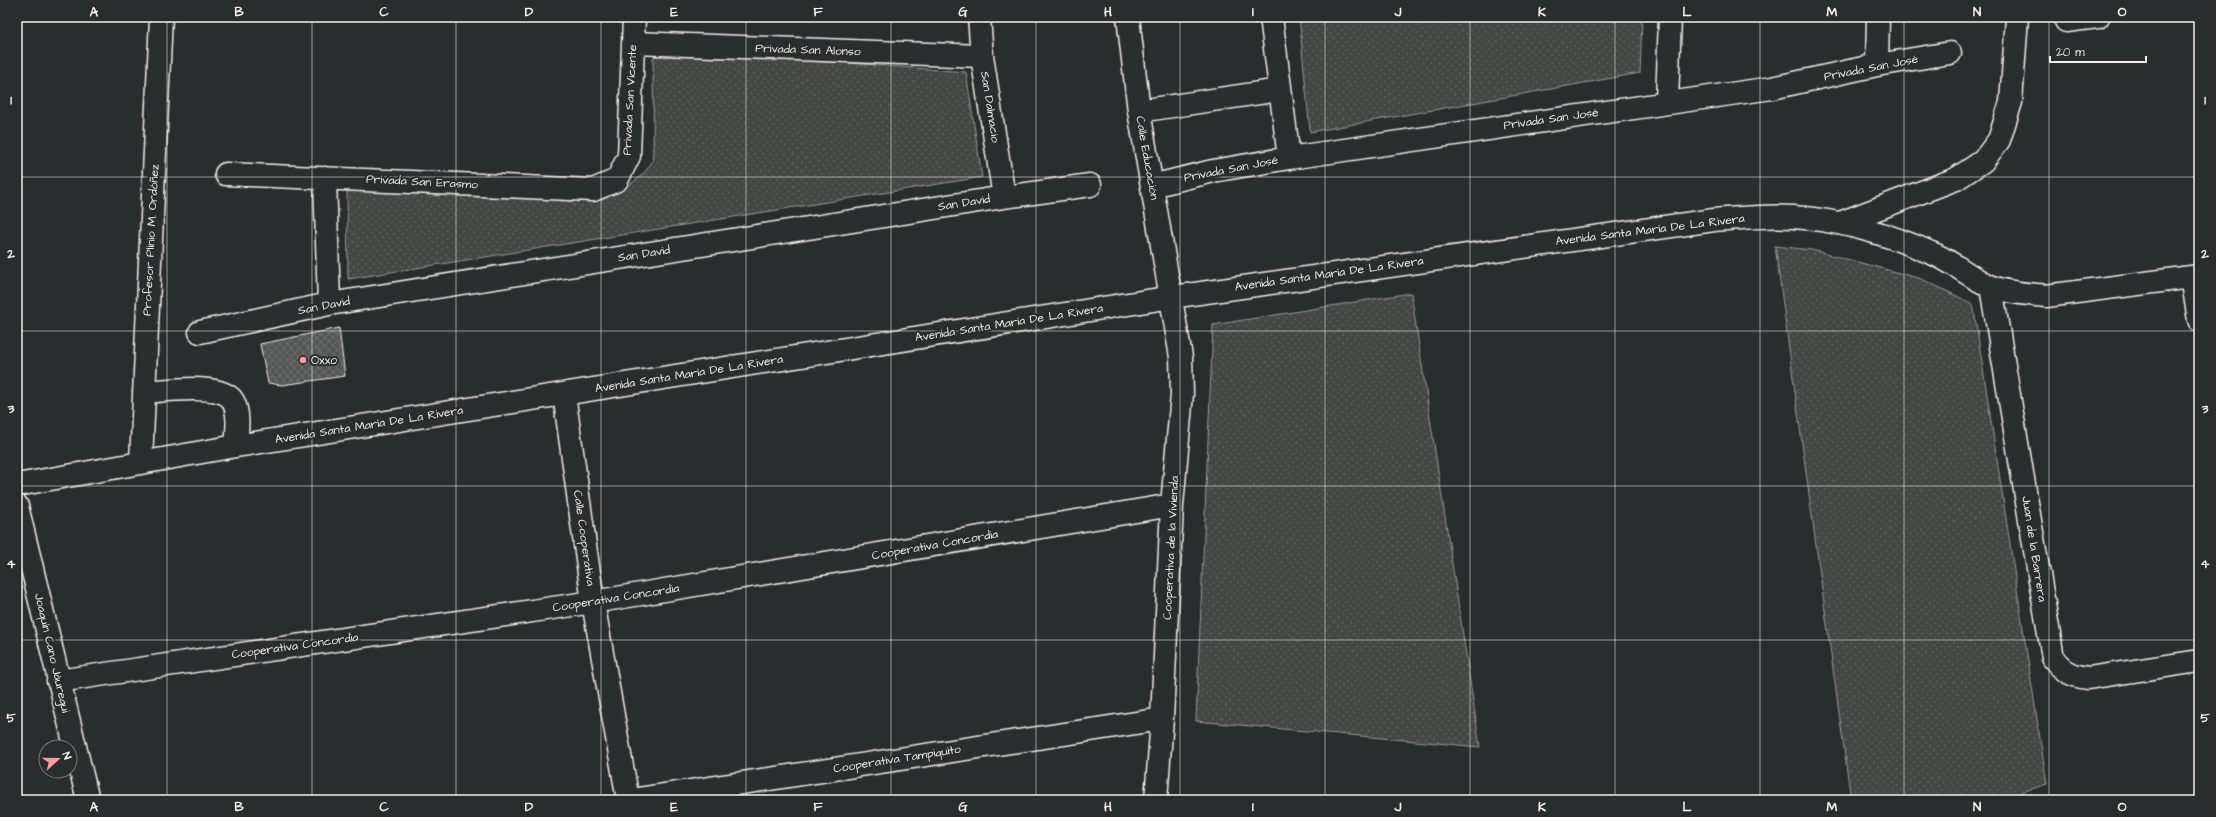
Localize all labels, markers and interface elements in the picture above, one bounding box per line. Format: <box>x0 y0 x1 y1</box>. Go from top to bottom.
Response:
text: A <box>90 3 99 21</box>
text: B <box>234 3 244 21</box>
text: C <box>379 3 389 21</box>
text: D <box>525 3 534 21</box>
text: E <box>670 3 678 21</box>
text: F <box>813 3 823 21</box>
text: G <box>958 3 968 21</box>
text: H <box>1104 3 1112 21</box>
text: I <box>1252 3 1254 21</box>
text: J <box>1394 3 1402 21</box>
text: K <box>1538 3 1546 21</box>
text: L <box>1682 3 1692 21</box>
text: M <box>1827 3 1838 21</box>
text: N <box>1973 3 1981 21</box>
text: O <box>2118 3 2127 21</box>
scale bar <box>2050 38 2146 64</box>
street label: Privada San Alonso <box>755 40 861 60</box>
street label: Privada San Vicente <box>619 44 641 156</box>
text: 20 m <box>2056 44 2085 61</box>
street label: Privada San José <box>1822 50 1920 85</box>
street label: San Dalmacio <box>976 70 1004 144</box>
text: 1 <box>10 91 12 109</box>
text: 1 <box>2204 91 2206 109</box>
street label: Privada San José <box>1502 104 1600 134</box>
street label: Calle Educación <box>1131 115 1163 201</box>
street label: Privada San José <box>1182 151 1280 186</box>
street label: Profesor Plinio M. Ordóñez <box>139 164 163 316</box>
street label: Privada San Erasmo <box>366 171 479 193</box>
street label: San David <box>937 190 991 216</box>
street label: Avenida Santa María De La Rivera <box>1554 210 1746 250</box>
street label: San David <box>617 241 671 267</box>
text: 2 <box>6 245 15 263</box>
text: 2 <box>2200 245 2209 263</box>
street label: Avenida Santa María De La Rivera <box>1234 252 1424 296</box>
street label: San David <box>297 293 351 319</box>
street label: Avenida Santa María De La Rivera <box>914 300 1104 346</box>
street label: Avenida Santa María De La Rivera <box>594 351 784 397</box>
place label: Oxxo <box>311 352 337 369</box>
marker: Oxxo <box>298 355 308 365</box>
text: 3 <box>7 400 15 418</box>
text: 3 <box>2201 400 2209 418</box>
street label: Avenida Santa María De La Rivera <box>274 402 464 448</box>
street label: Cooperativa de la Vivienda <box>1159 476 1183 620</box>
street label: Calle Cooperativa <box>569 489 599 587</box>
street label: Juan de la Barrera <box>2017 495 2051 603</box>
street label: Cooperativa Concordia <box>871 526 999 564</box>
text: 4 <box>7 555 16 573</box>
text: 4 <box>2201 555 2210 573</box>
street label: Cooperativa Concordia <box>551 580 681 616</box>
street label: Joaquín Cano Jáuregui <box>29 592 74 715</box>
street label: Cooperativa Concordia <box>230 629 360 663</box>
text: 5 <box>6 709 16 727</box>
text: 5 <box>2200 709 2210 727</box>
north arrow <box>38 739 78 779</box>
street label: Cooperativa Tampiquito <box>832 740 962 777</box>
text: N <box>59 750 75 762</box>
text: A <box>90 798 99 816</box>
text: B <box>234 798 244 816</box>
text: C <box>379 798 389 816</box>
text: D <box>525 798 534 816</box>
text: E <box>670 798 678 816</box>
text: F <box>813 798 823 816</box>
text: G <box>958 798 968 816</box>
text: H <box>1104 798 1112 816</box>
text: I <box>1252 798 1254 816</box>
text: J <box>1394 798 1402 816</box>
text: K <box>1538 798 1546 816</box>
text: L <box>1682 798 1692 816</box>
text: M <box>1827 798 1838 816</box>
text: N <box>1973 798 1981 816</box>
text: O <box>2118 798 2127 816</box>

